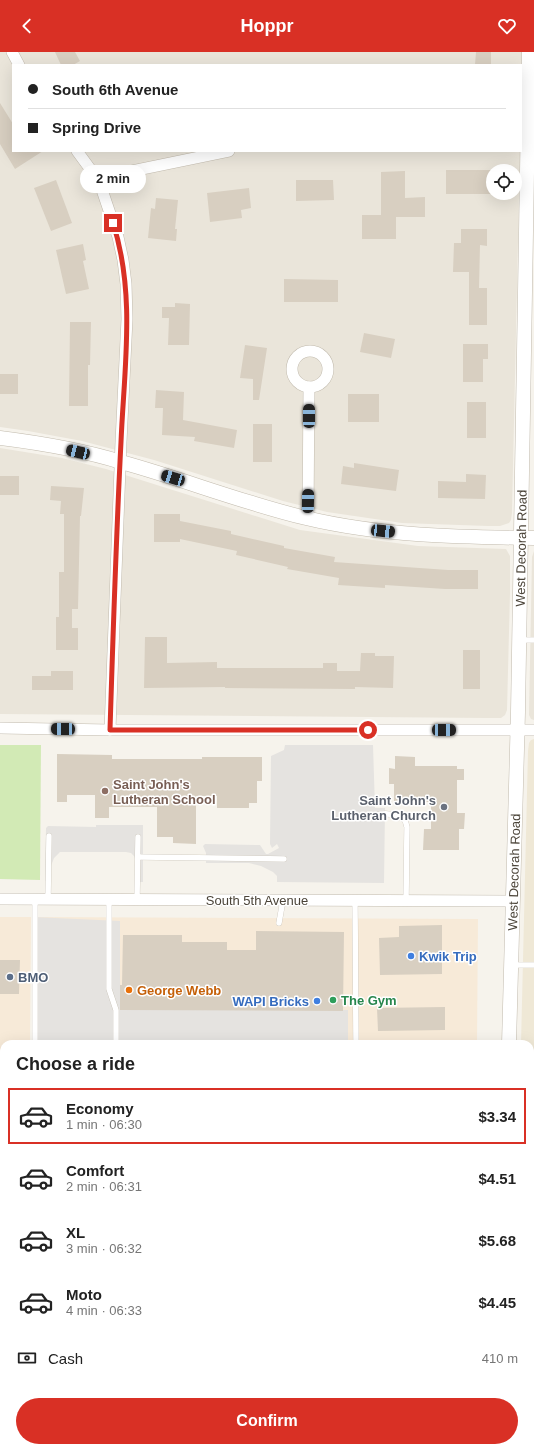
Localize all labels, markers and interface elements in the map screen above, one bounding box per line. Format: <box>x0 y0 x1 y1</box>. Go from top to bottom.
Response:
icon: back <box>16 15 38 37</box>
icon: heart <box>496 15 518 37</box>
text: Hoppr <box>241 16 294 36</box>
text: South 6th Avenue <box>52 81 178 98</box>
text: Spring Drive <box>52 119 141 136</box>
map controls <box>486 164 522 200</box>
button: locate <box>486 164 522 200</box>
callout: 2 min <box>80 165 146 193</box>
text: 2 min <box>96 171 130 186</box>
route end <box>104 214 122 232</box>
car <box>303 404 315 428</box>
car <box>65 443 91 461</box>
car <box>160 469 186 487</box>
car <box>302 489 314 513</box>
street label: West Decorah Road <box>512 490 529 607</box>
car <box>370 524 396 538</box>
route start <box>359 721 377 739</box>
car <box>51 723 75 735</box>
car <box>432 724 456 736</box>
place label: Saint John's Lutheran School <box>113 777 216 807</box>
marker: Saint John's Lutheran School <box>100 786 110 796</box>
place label: Saint John's Lutheran Church <box>331 793 436 823</box>
marker: Saint John's Lutheran Church <box>439 802 449 812</box>
street label: West Decorah Road <box>505 813 523 931</box>
street label: South 5th Avenue <box>206 893 308 908</box>
place label: Kwik Trip <box>419 949 477 964</box>
marker: Kwik Trip <box>406 951 416 961</box>
place label: BMO <box>18 970 48 985</box>
marker: BMO <box>5 972 15 982</box>
place label: George Webb <box>137 983 221 998</box>
marker: George Webb <box>124 985 134 995</box>
place label: The Gym <box>341 993 397 1008</box>
place label: WAPI Bricks <box>232 994 309 1009</box>
marker: The Gym <box>328 995 338 1005</box>
marker: WAPI Bricks <box>312 996 322 1006</box>
text: Choose a ride <box>16 1054 135 1074</box>
icon: car <box>18 1098 54 1134</box>
text: Economy <box>66 1100 134 1117</box>
text: $3.34 <box>478 1108 516 1125</box>
text: 1 min · 06:30 <box>66 1117 142 1132</box>
icon: car <box>18 1160 54 1196</box>
text: Comfort <box>66 1162 124 1179</box>
text: $4.51 <box>478 1170 516 1187</box>
text: 2 min · 06:31 <box>66 1179 142 1194</box>
icon: car <box>18 1222 54 1258</box>
text: XL <box>66 1224 85 1241</box>
text: $5.68 <box>478 1232 516 1249</box>
text: 3 min · 06:32 <box>66 1241 142 1256</box>
icon: car <box>18 1284 54 1320</box>
text: Moto <box>66 1286 102 1303</box>
text: $4.45 <box>478 1294 516 1311</box>
text: 4 min · 06:33 <box>66 1303 142 1318</box>
icon: cash <box>16 1347 38 1369</box>
text: Cash <box>48 1350 83 1367</box>
text: 410 m <box>482 1351 518 1366</box>
button: Confirm <box>16 1398 518 1444</box>

